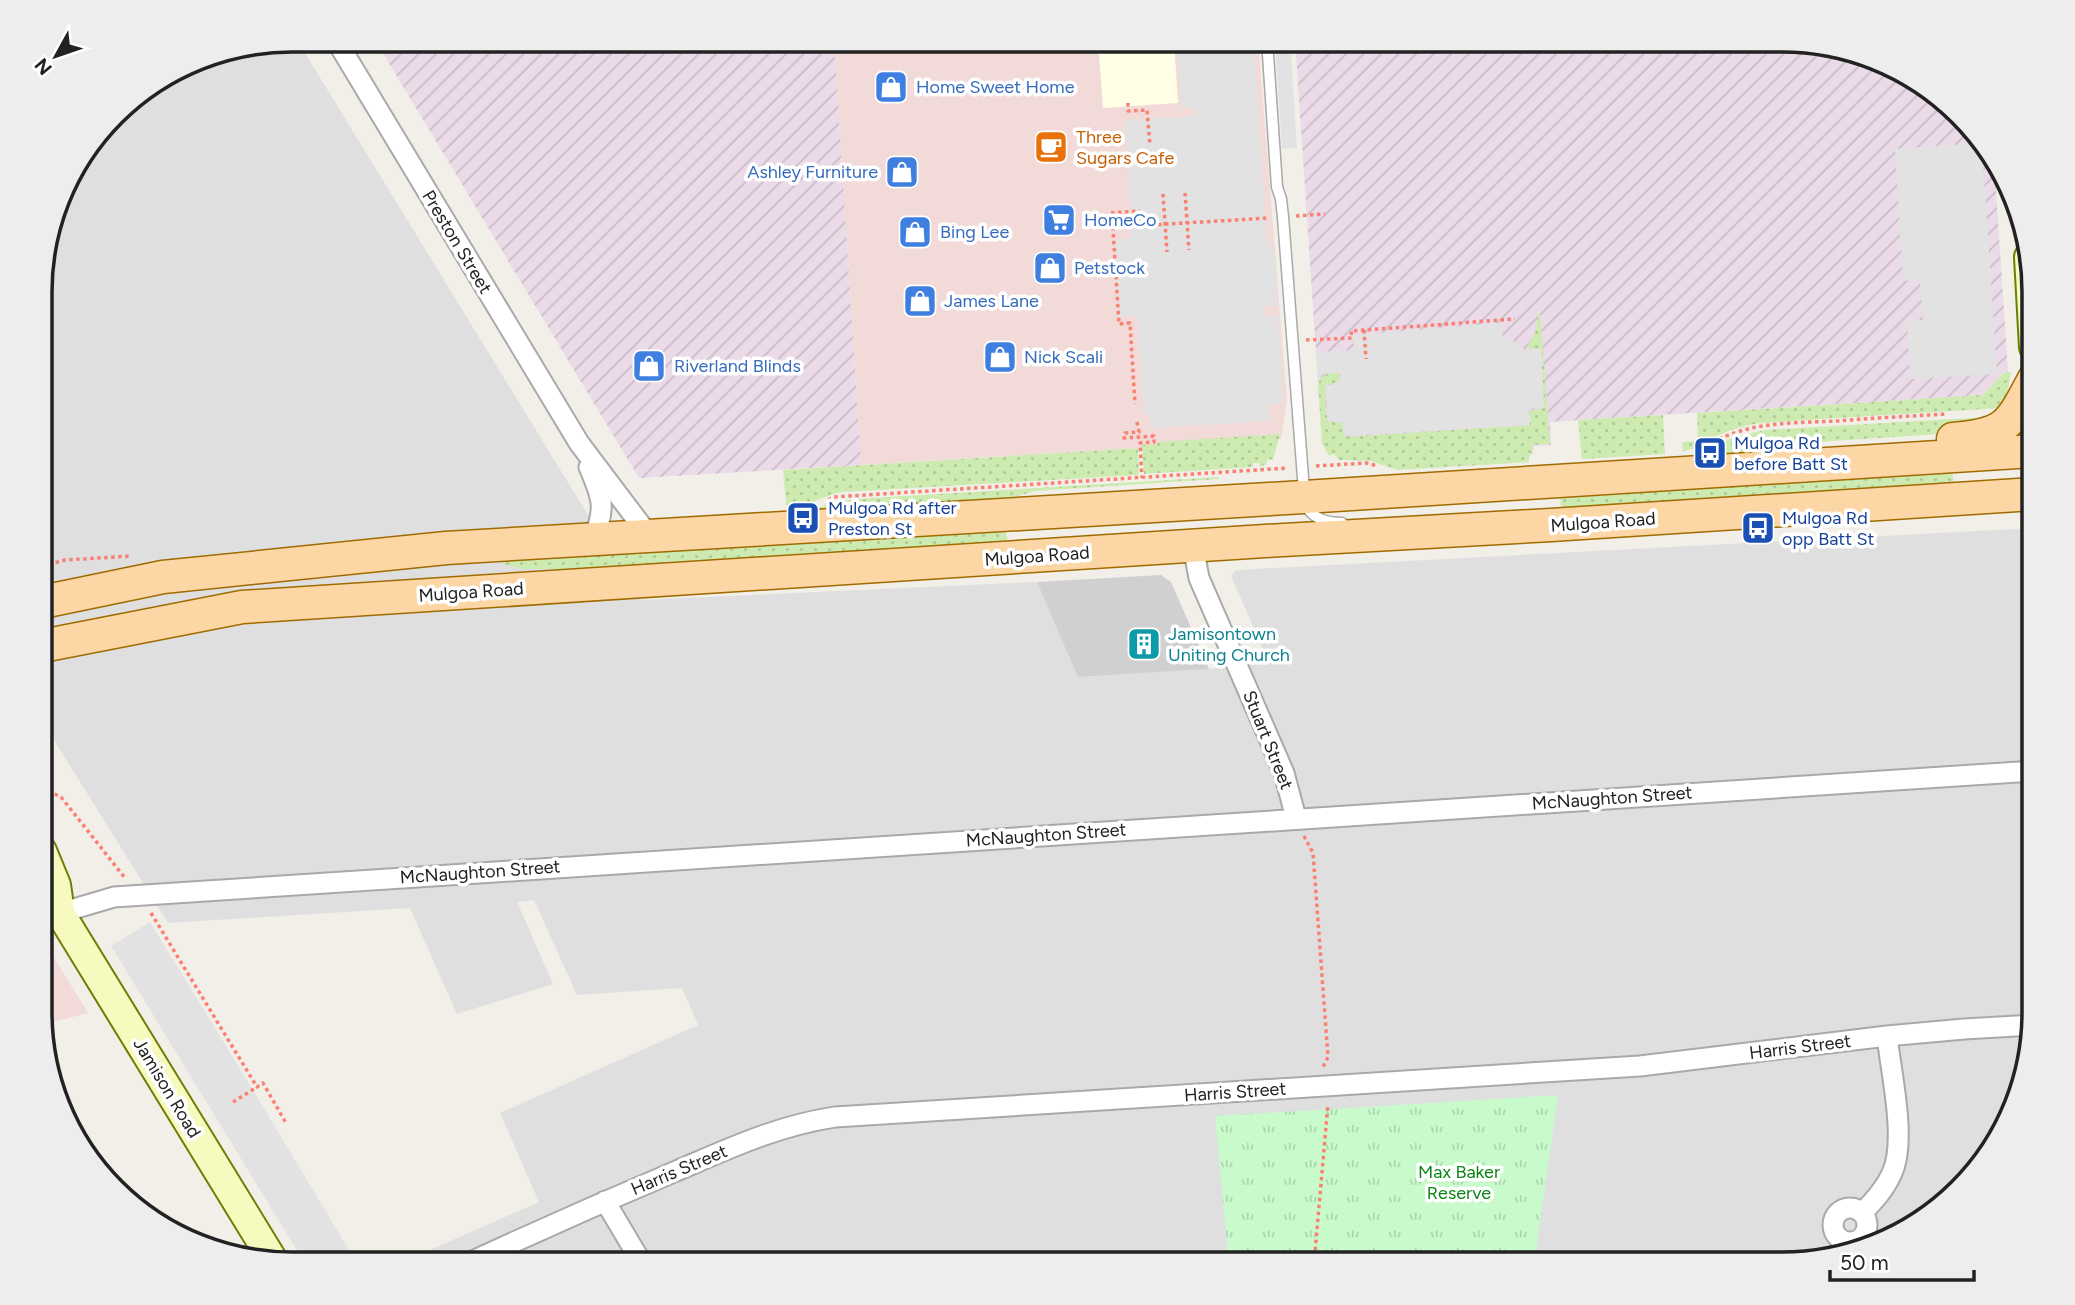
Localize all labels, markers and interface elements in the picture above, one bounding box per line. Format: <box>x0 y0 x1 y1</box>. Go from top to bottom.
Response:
north arrow <box>21 21 91 91</box>
text: N <box>30 54 57 80</box>
shop icon: Home Sweet Home <box>872 68 910 106</box>
place label: Home Sweet Home <box>916 76 1075 98</box>
place label: Three Sugars Cafe <box>1076 126 1174 169</box>
cafe icon: Three Sugars Cafe <box>1032 128 1070 166</box>
shop icon: Ashley Furniture <box>883 153 921 191</box>
place label: Ashley Furniture <box>747 161 878 183</box>
street label: Preston Street <box>418 186 497 298</box>
supermarket icon: HomeCo <box>1040 201 1078 239</box>
place label: HomeCo <box>1084 209 1157 231</box>
shop icon: Bing Lee <box>896 213 934 251</box>
place label: Bing Lee <box>940 221 1009 243</box>
shop icon: Petstock <box>1031 249 1069 287</box>
place label: Petstock <box>1074 257 1145 279</box>
shop icon: James Lane <box>901 282 939 320</box>
place label: James Lane <box>944 290 1039 312</box>
shop icon: Nick Scali <box>981 338 1019 376</box>
place label: Nick Scali <box>1024 346 1103 368</box>
shop icon: Riverland Blinds <box>630 347 668 385</box>
place label: Riverland Blinds <box>674 355 801 377</box>
place label: Mulgoa Rd before Batt St <box>1734 432 1848 475</box>
bus stop icon: Mulgoa Rd before Batt St <box>1691 434 1729 472</box>
place label: Mulgoa Rd after Preston St <box>828 497 957 540</box>
bus stop icon: Mulgoa Rd after Preston St <box>784 499 822 537</box>
street label: Mulgoa Road <box>1550 507 1656 537</box>
place label: Mulgoa Rd opp Batt St <box>1782 507 1874 550</box>
bus stop icon: Mulgoa Rd opp Batt St <box>1739 509 1777 547</box>
street label: Mulgoa Road <box>984 541 1090 571</box>
street label: Mulgoa Road <box>418 577 524 607</box>
place label: Jamisontown Uniting Church <box>1168 623 1290 666</box>
building icon: Jamisontown Uniting Church <box>1125 625 1163 663</box>
street label: Stuart Street <box>1238 687 1298 793</box>
street label: McNaughton Street <box>1531 781 1693 815</box>
street label: McNaughton Street <box>965 818 1127 852</box>
street label: McNaughton Street <box>399 855 561 889</box>
street label: Harris Street <box>1748 1030 1852 1064</box>
street label: Jamison Road <box>129 1034 205 1142</box>
street label: Harris Street <box>1183 1077 1287 1107</box>
street label: Harris Street <box>628 1140 731 1200</box>
park label: Max Baker Reserve <box>1418 1161 1500 1204</box>
scale bar <box>1830 1238 1974 1282</box>
text: 50 m <box>1840 1250 1889 1275</box>

